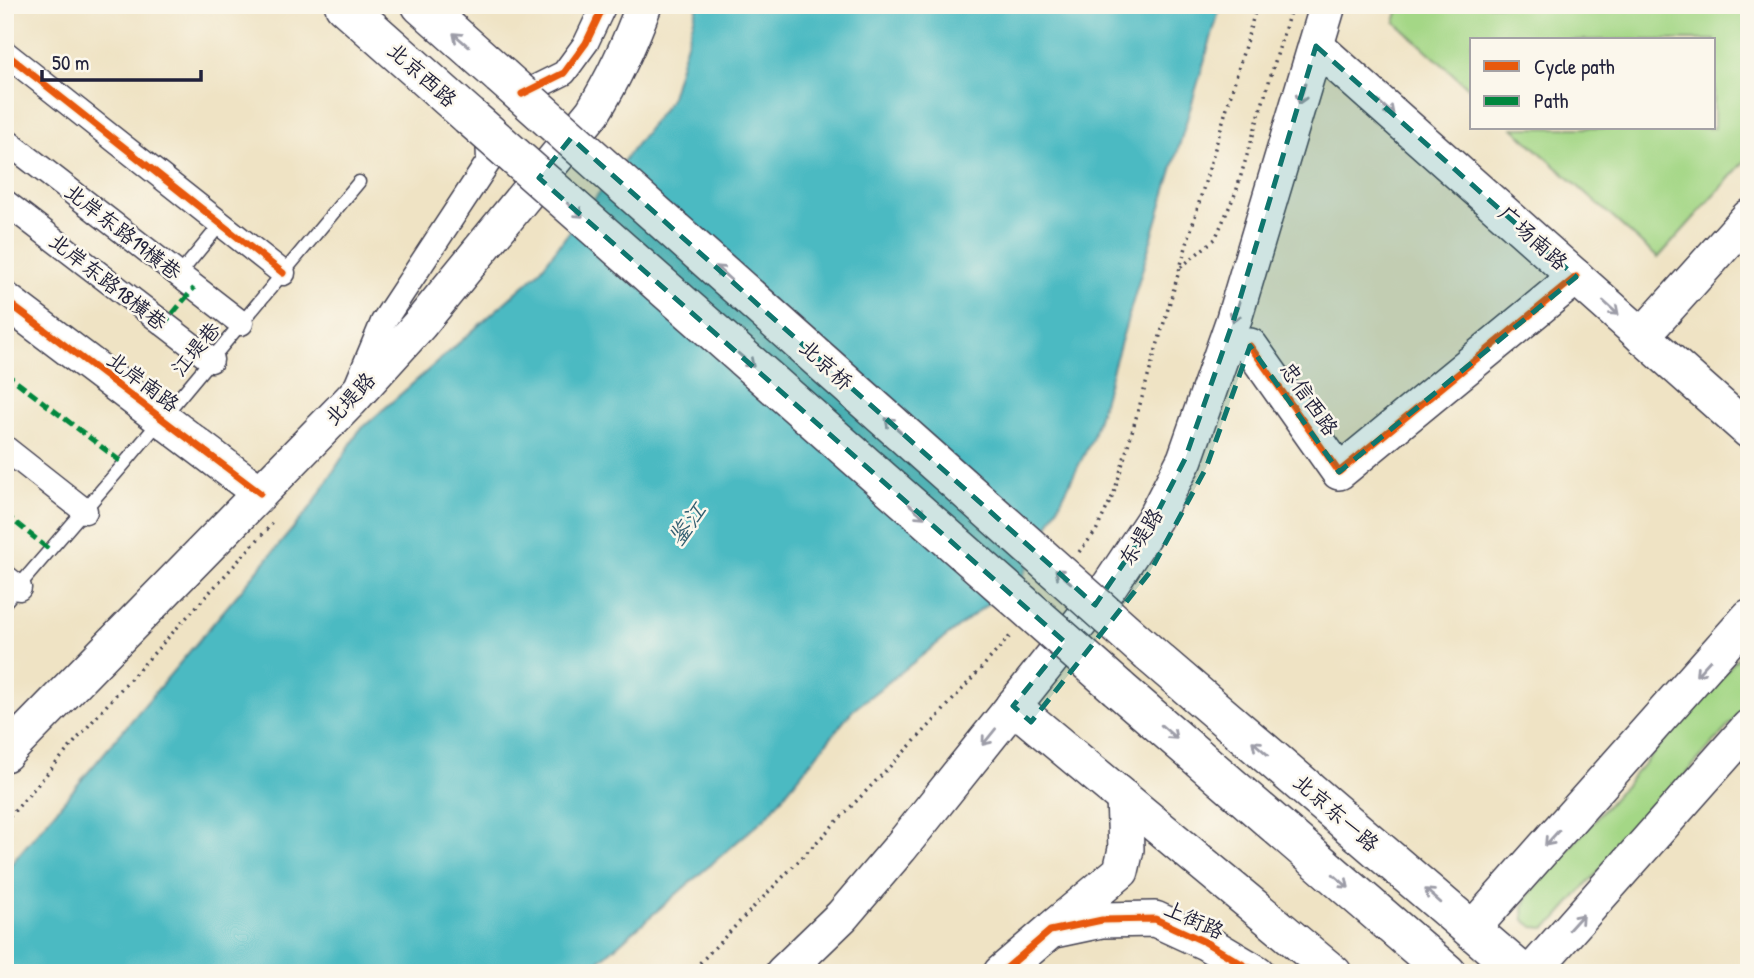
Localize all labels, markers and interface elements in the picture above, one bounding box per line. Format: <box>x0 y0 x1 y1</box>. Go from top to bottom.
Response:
one-way arrow <box>452 32 470 48</box>
street label: 北京西路 <box>381 36 463 114</box>
scale bar <box>42 38 201 82</box>
legend <box>1470 38 1716 130</box>
text: 50 m <box>52 48 89 77</box>
text: Cycle path <box>1534 52 1615 81</box>
one-way arrow <box>1295 83 1308 105</box>
text: Path <box>1534 86 1569 115</box>
one-way arrow <box>1377 100 1395 116</box>
street label: 北岸东路19横巷 <box>59 177 188 287</box>
street label: 广场南路 <box>1492 199 1574 277</box>
one-way arrow <box>566 202 584 218</box>
street label: 北岸东路18横巷 <box>43 226 173 337</box>
one-way arrow <box>714 265 732 281</box>
one-way arrow <box>1601 300 1619 316</box>
one-way arrow <box>1229 301 1242 323</box>
street label: 江堤巷 <box>164 315 227 382</box>
street label: 北京桥 <box>793 333 859 396</box>
street label: 北岸南路 <box>101 345 186 418</box>
one-way arrow <box>737 352 755 368</box>
street label: 忠信西路 <box>1273 356 1345 441</box>
street label: 北堤路 <box>318 366 382 432</box>
one-way arrow <box>884 417 902 433</box>
water label: 鉴江 <box>660 495 713 551</box>
one-way arrow <box>907 502 925 518</box>
street label: 东堤路 <box>1112 502 1170 571</box>
one-way arrow <box>1054 568 1072 584</box>
one-way arrow <box>1695 659 1712 676</box>
one-way arrow <box>1160 724 1178 740</box>
one-way arrow <box>981 727 996 745</box>
one-way arrow <box>1251 740 1269 756</box>
street label: 北京东一路 <box>1287 767 1385 858</box>
one-way arrow <box>1544 829 1561 846</box>
one-way arrow <box>1332 873 1350 889</box>
one-way arrow <box>1424 888 1442 904</box>
street label: 上街路 <box>1160 893 1229 946</box>
one-way arrow <box>1568 913 1584 931</box>

